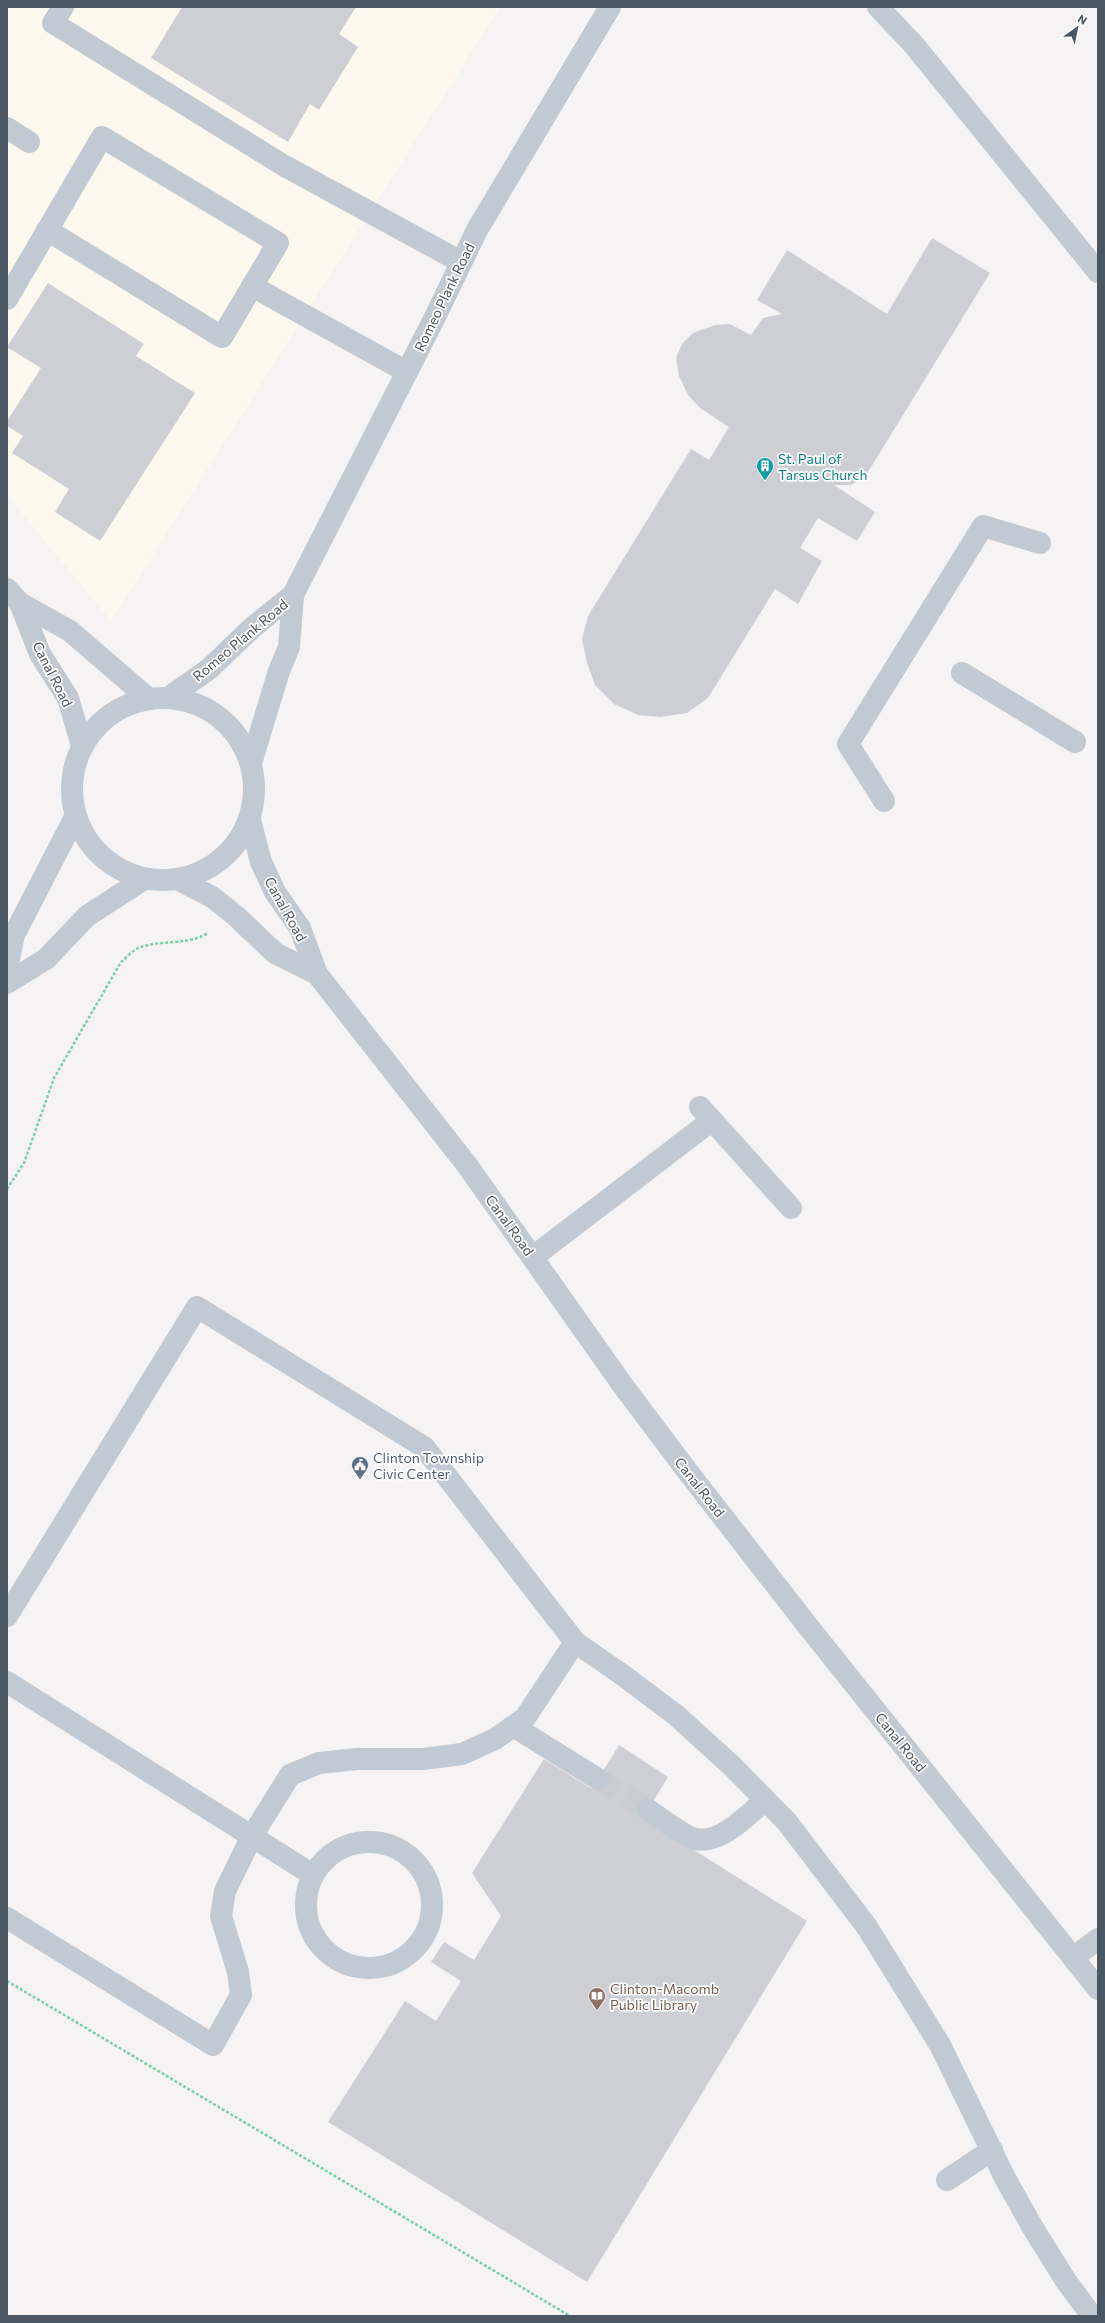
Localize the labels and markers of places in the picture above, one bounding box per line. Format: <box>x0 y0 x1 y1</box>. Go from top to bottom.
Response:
place label: St. Paul of Tarsus Church <box>778 450 867 483</box>
building icon: St. Paul of Tarsus Church <box>755 456 775 481</box>
place label: Clinton Township Civic Center <box>373 1449 484 1482</box>
public building icon: Clinton Township Civic Center <box>350 1455 370 1480</box>
place label: Clinton-Macomb Public Library <box>610 1980 719 2013</box>
library icon: Clinton-Macomb Public Library <box>587 1986 607 2011</box>

